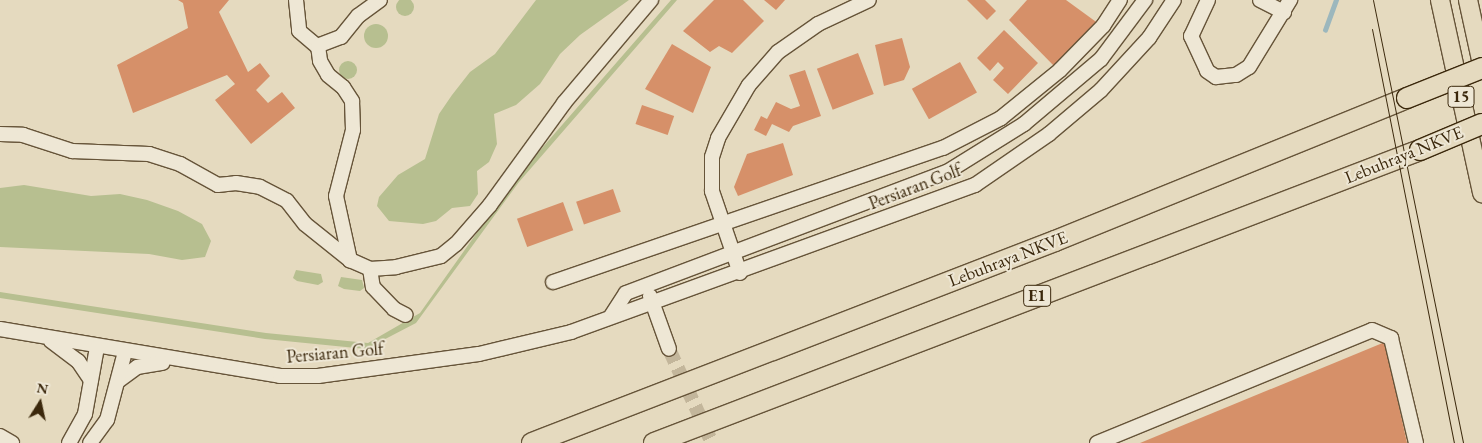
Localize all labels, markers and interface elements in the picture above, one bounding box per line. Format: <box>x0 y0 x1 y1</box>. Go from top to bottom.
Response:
road number: 15 <box>1447 84 1475 110</box>
street label: Lebuhraya NKVE <box>1342 121 1466 189</box>
street label: Persiaran Golf <box>866 159 964 215</box>
street label: Lebuhraya NKVE <box>945 226 1071 292</box>
road number: E1 <box>1022 282 1052 310</box>
street label: Persiaran Golf <box>285 338 385 368</box>
north arrow <box>15 378 65 428</box>
text: N <box>35 378 50 398</box>

